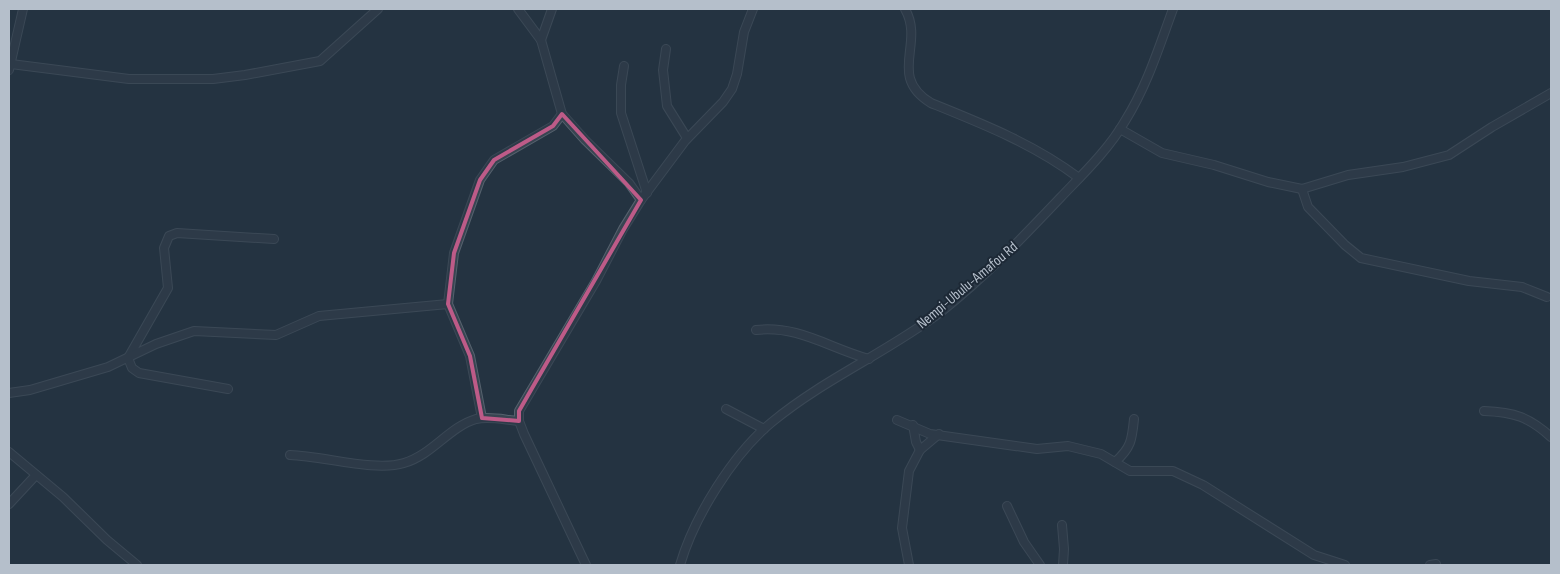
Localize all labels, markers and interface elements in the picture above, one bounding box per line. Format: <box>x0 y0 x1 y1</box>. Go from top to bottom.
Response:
street label: Nempi-Ubulu-Amafou Rd <box>913 238 1022 333</box>

